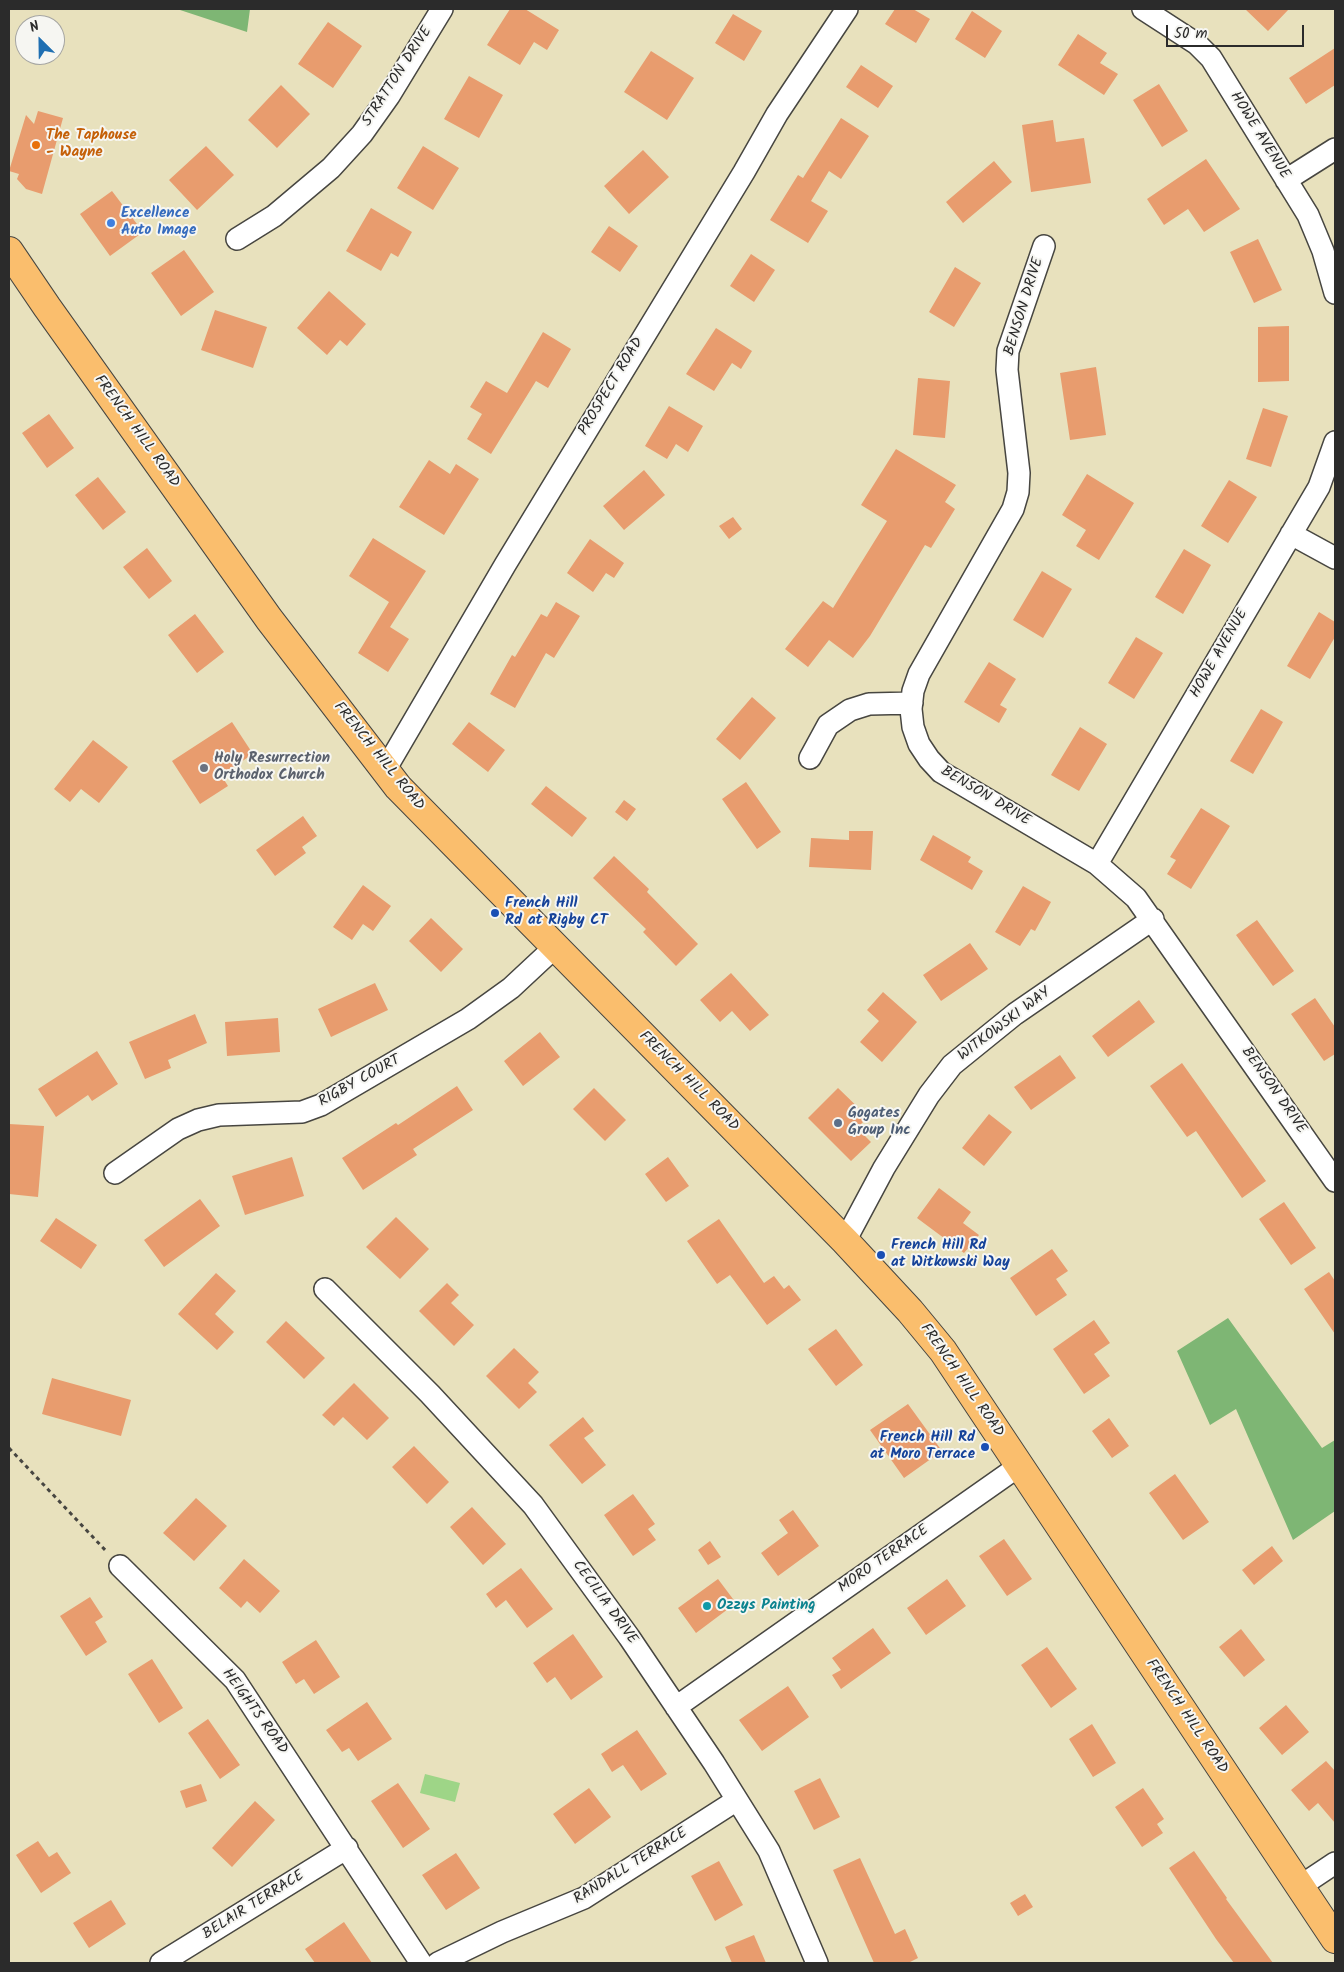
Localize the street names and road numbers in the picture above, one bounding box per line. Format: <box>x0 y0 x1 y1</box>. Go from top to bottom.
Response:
street label: STRATTON DRIVE <box>359 24 437 130</box>
street label: HOWE AVENUE <box>1225 89 1293 183</box>
street label: BENSON DRIVE <box>1002 256 1048 358</box>
street label: PROSPECT ROAD <box>576 335 648 439</box>
street label: FRENCH HILL ROAD <box>89 372 183 492</box>
street label: HOWE AVENUE <box>1187 606 1253 702</box>
street label: FRENCH HILL ROAD <box>329 699 427 815</box>
street label: BENSON DRIVE <box>937 763 1033 831</box>
street label: WITKOWSKI WAY <box>955 984 1055 1066</box>
street label: FRENCH HILL ROAD <box>634 1028 742 1136</box>
street label: BENSON DRIVE <box>1236 1044 1310 1138</box>
street label: RIGBY COURT <box>316 1052 404 1112</box>
street label: FRENCH HILL ROAD <box>915 1321 1007 1441</box>
street label: MORO TERRACE <box>835 1522 933 1598</box>
street label: CECILIA DRIVE <box>568 1558 640 1648</box>
street label: FRENCH HILL ROAD <box>1141 1656 1231 1778</box>
street label: HEIGHTS ROAD <box>217 1666 291 1758</box>
street label: RANDALL TERRACE <box>571 1825 691 1909</box>
street label: BELAIR TERRACE <box>200 1868 308 1944</box>

